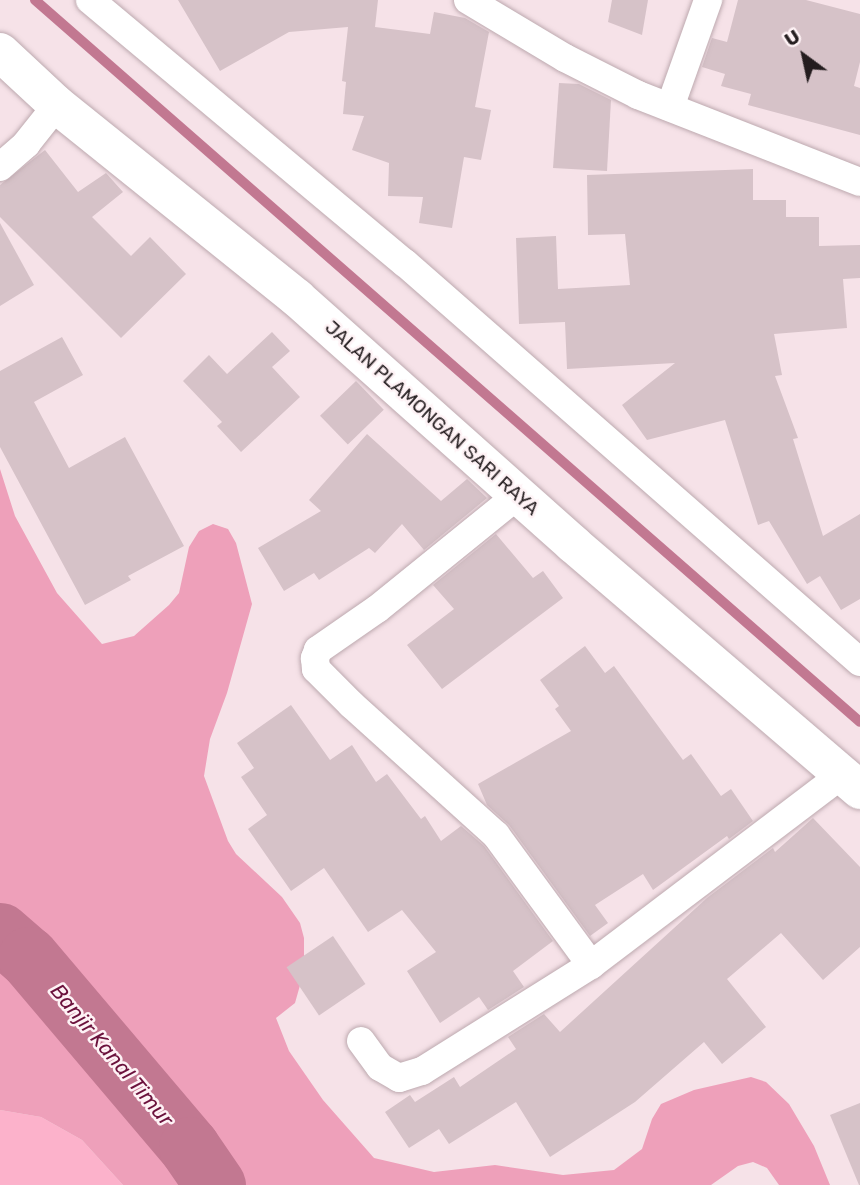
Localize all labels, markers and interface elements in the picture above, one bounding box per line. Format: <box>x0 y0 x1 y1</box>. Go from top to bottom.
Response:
north arrow <box>769 21 839 91</box>
text: U <box>780 25 804 51</box>
street label: JALAN PLAMONGAN SARI RAYA <box>320 316 544 520</box>
water label: Banjir Kanal Timur <box>45 978 179 1132</box>

